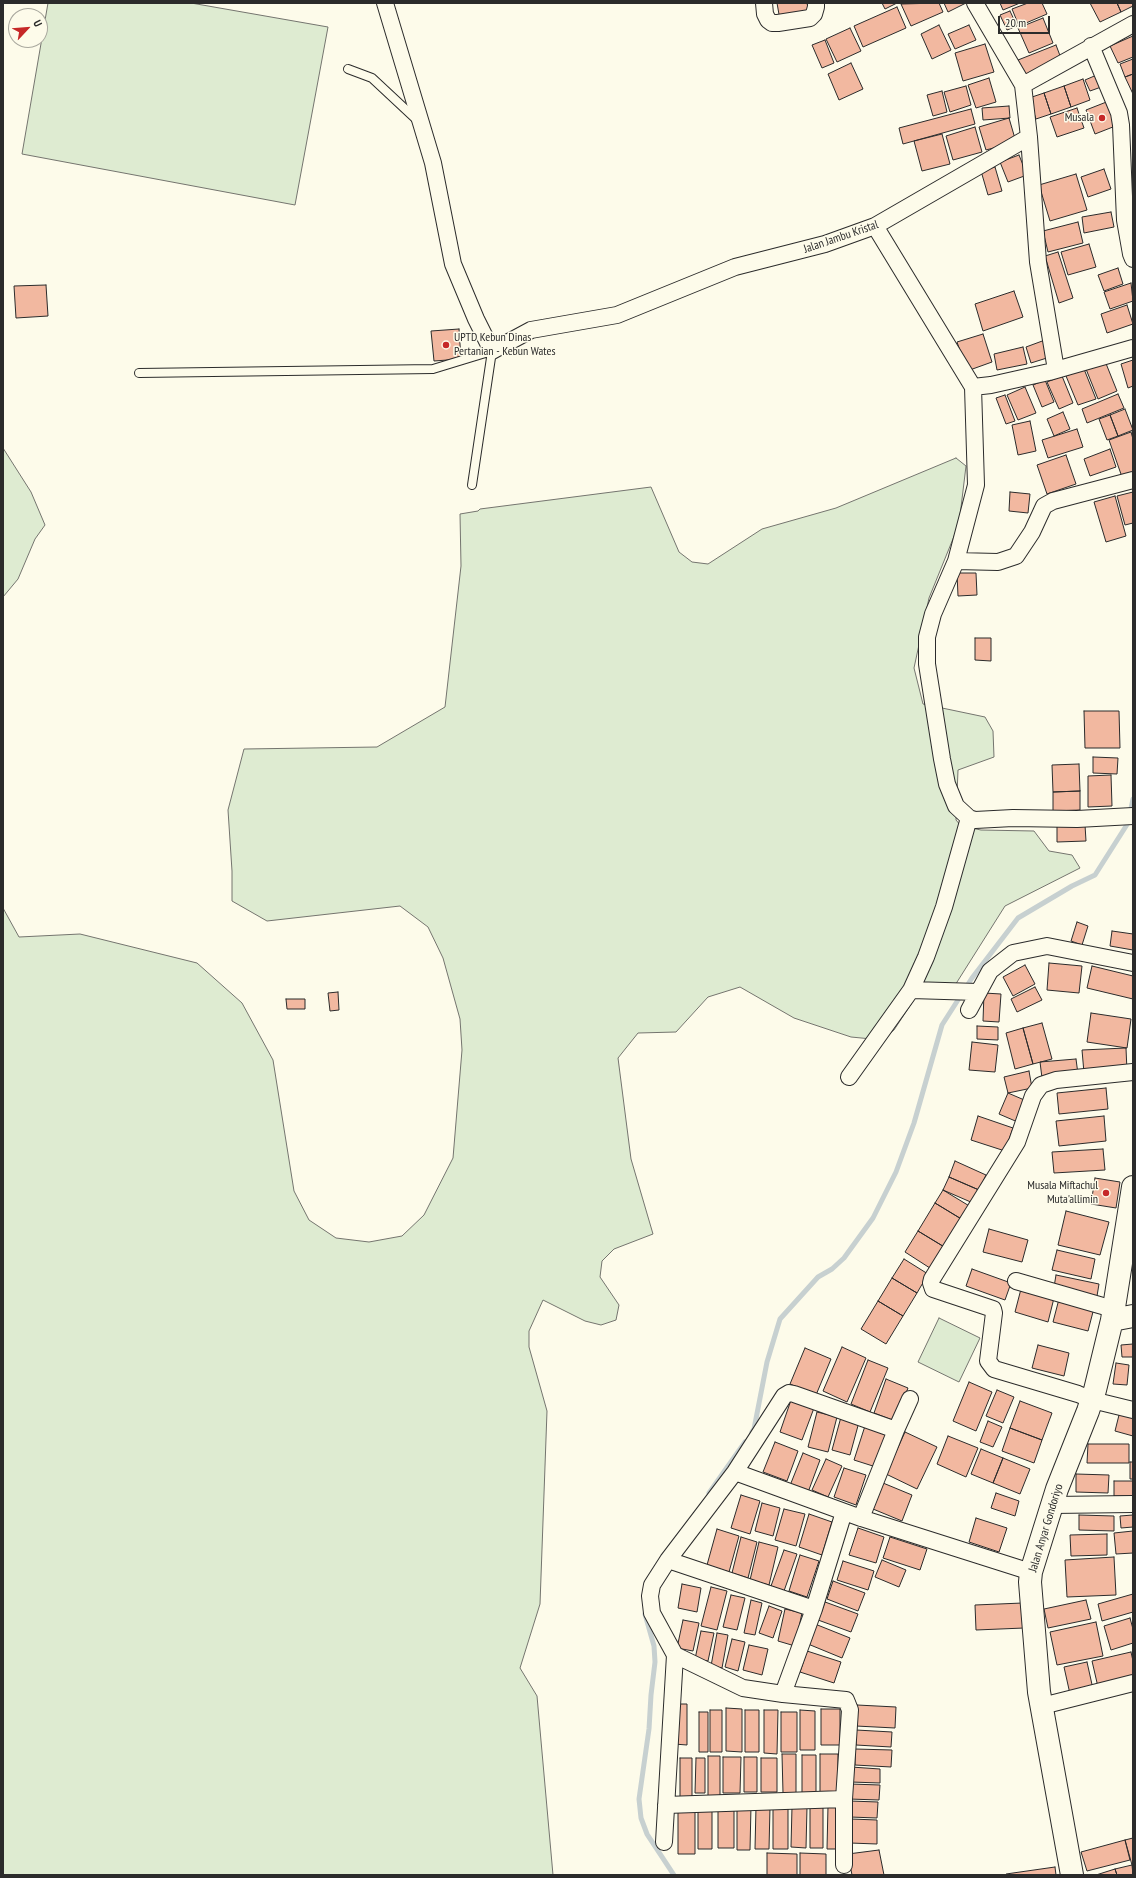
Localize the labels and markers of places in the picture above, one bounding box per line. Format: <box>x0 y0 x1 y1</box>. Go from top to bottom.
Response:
place label: Musala <box>1065 111 1094 125</box>
marker: Musala <box>1097 113 1107 123</box>
place label: UPTD Kebun Dinas Pertanian - Kebun Wates <box>454 331 556 359</box>
marker: UPTD Kebun Dinas Pertanian - Kebun Wates <box>441 340 451 350</box>
place label: Musala Miftachul Muta'allimin <box>1027 1179 1098 1207</box>
marker: Musala Miftachul Muta'allimin <box>1101 1188 1111 1198</box>

